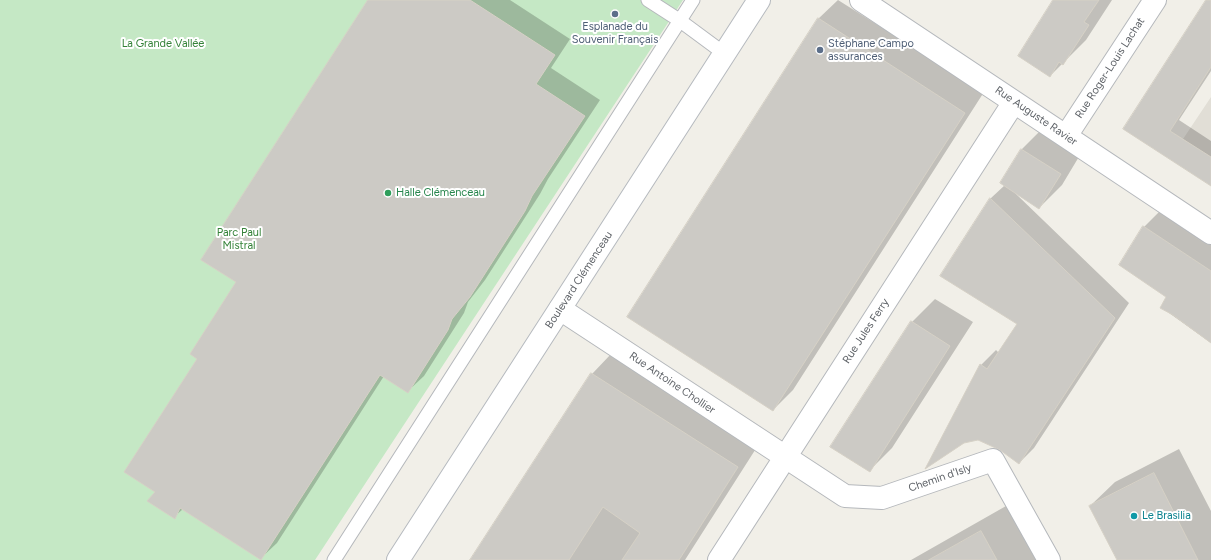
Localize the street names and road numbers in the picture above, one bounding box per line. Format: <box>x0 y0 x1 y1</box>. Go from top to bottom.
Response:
street label: Rue Roger-Louis Lachat <box>1072 15 1148 121</box>
street label: Rue Auguste Ravier <box>992 84 1080 148</box>
street label: Boulevard Clémenceau <box>543 229 615 331</box>
street label: Rue Jules Ferry <box>840 296 892 366</box>
street label: Rue Antoine Chollier <box>627 349 717 417</box>
street label: Chemin d'Isly <box>907 461 973 495</box>

